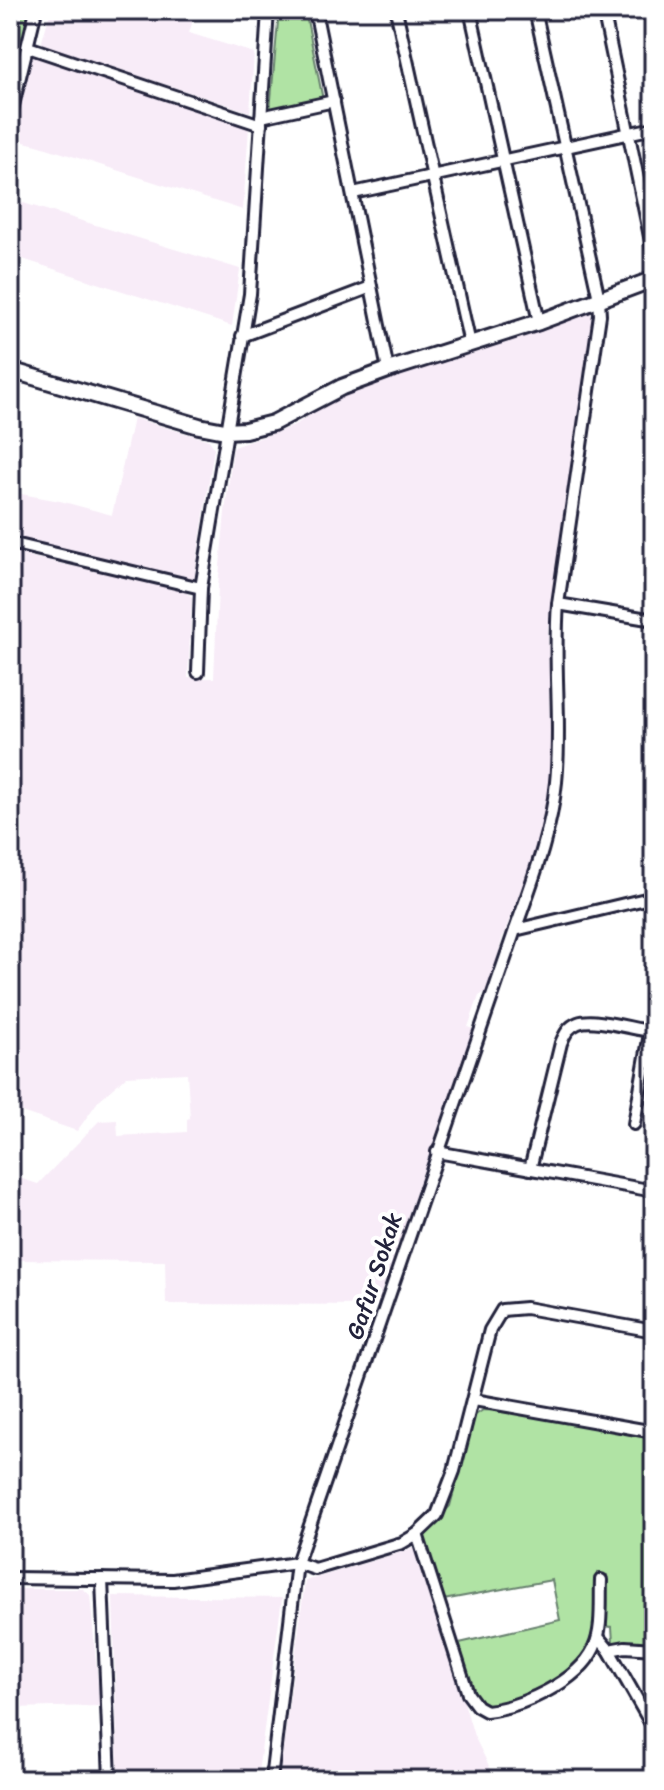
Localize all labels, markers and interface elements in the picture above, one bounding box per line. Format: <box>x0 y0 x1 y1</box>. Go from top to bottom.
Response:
street label: Gafur Sokak <box>334 1207 414 1345</box>

